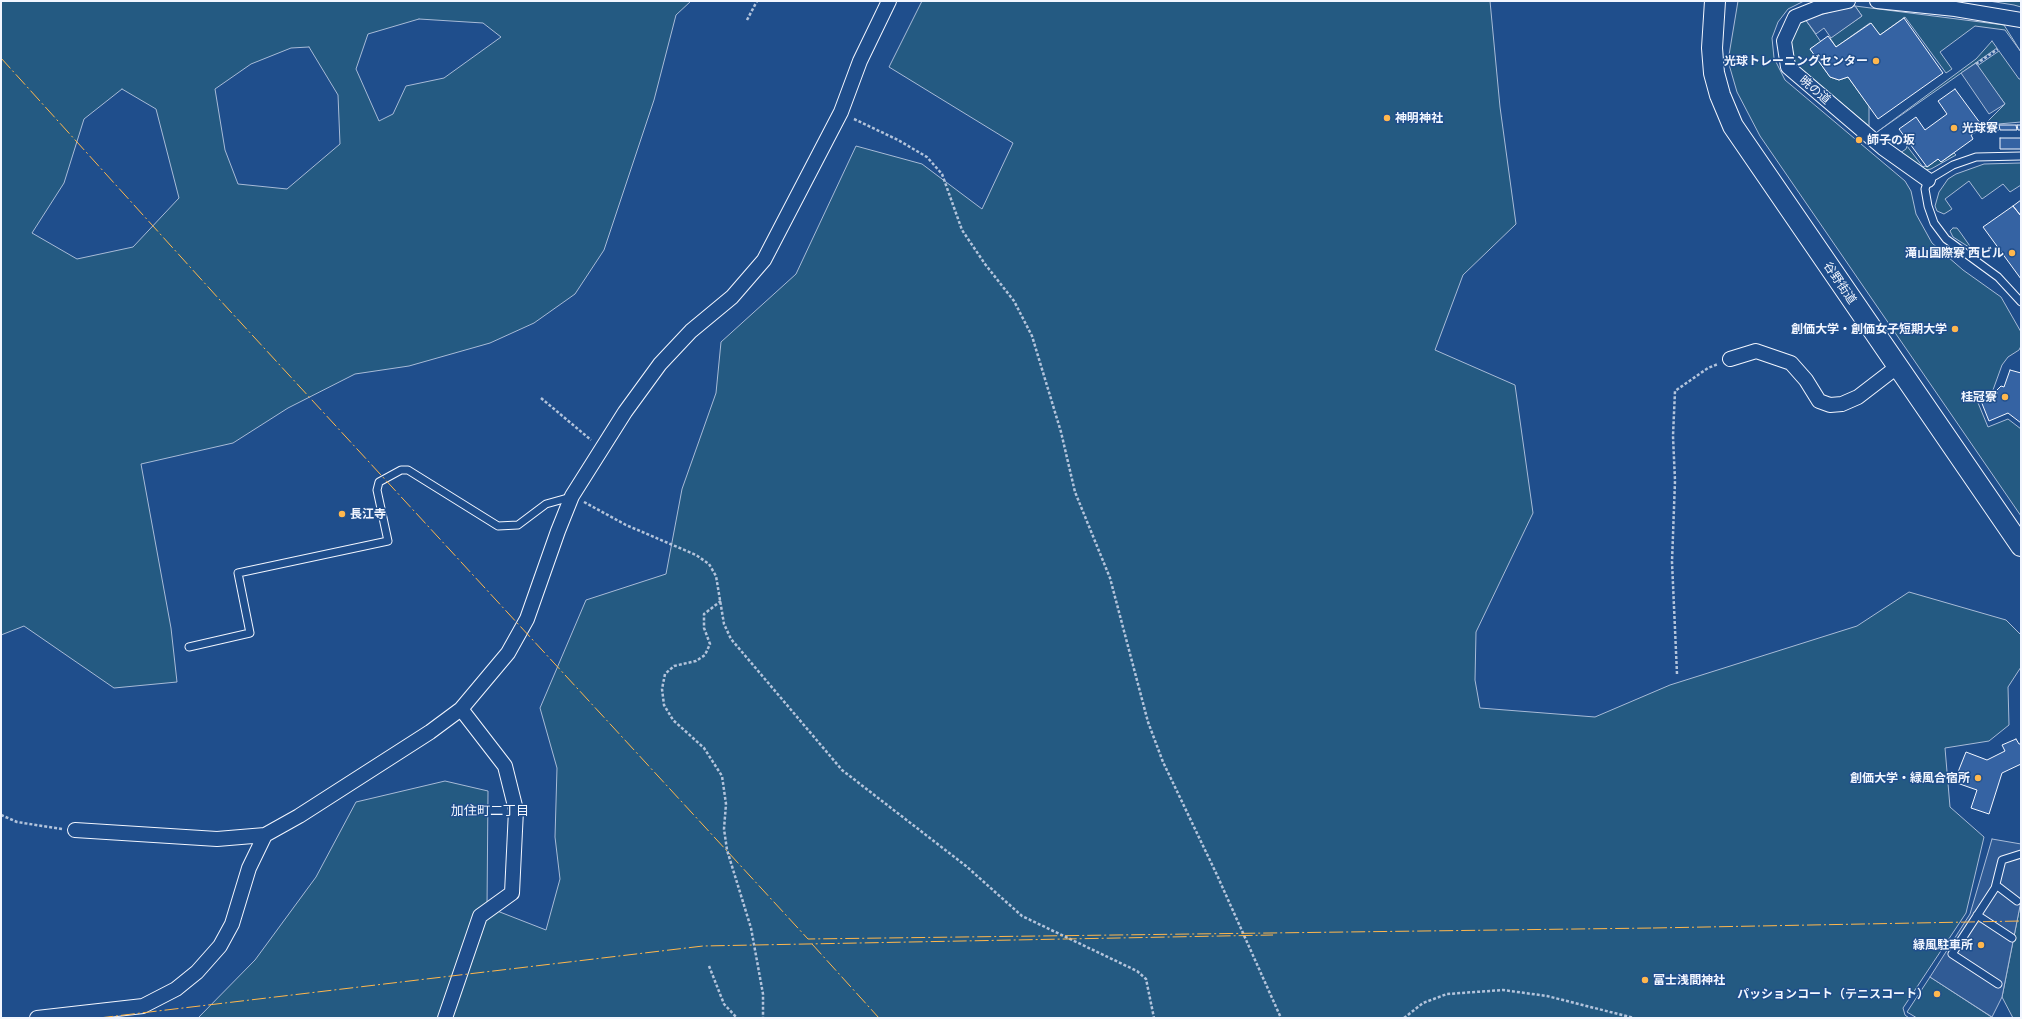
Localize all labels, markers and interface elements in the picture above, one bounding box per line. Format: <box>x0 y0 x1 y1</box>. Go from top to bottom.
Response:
place label: 光球トレーニングセンター <box>1724 54 1868 68</box>
marker: 光球トレーニングセンター <box>1871 56 1881 66</box>
street label: 暁の道 <box>1797 73 1833 107</box>
place label: 神明神社 <box>1395 111 1443 125</box>
marker: 神明神社 <box>1382 113 1392 123</box>
place label: 光球寮 <box>1962 121 1998 135</box>
marker: 光球寮 <box>1949 123 1959 133</box>
place label: 師子の坂 <box>1867 133 1915 147</box>
marker: 師子の坂 <box>1854 135 1864 145</box>
place label: 滝山国際寮 西ビル <box>1905 246 2004 260</box>
marker: 滝山国際寮 西ビル <box>2007 248 2017 258</box>
street label: 谷野街道 <box>1821 259 1859 307</box>
place label: 創価大学・創価女子短期大学 <box>1791 322 1947 336</box>
marker: 創価大学・創価女子短期大学 <box>1950 324 1960 334</box>
place label: 桂冠寮 <box>1961 390 1997 404</box>
marker: 桂冠寮 <box>2000 392 2010 402</box>
place label: 長江寺 <box>350 507 386 521</box>
marker: 長江寺 <box>337 509 347 519</box>
place label: 創価大学・緑風合宿所 <box>1850 771 1970 785</box>
marker: 創価大学・緑風合宿所 <box>1973 773 1983 783</box>
district label: 加住町二丁目 <box>451 803 529 819</box>
place label: 緑風駐車所 <box>1913 938 1973 952</box>
marker: 緑風駐車所 <box>1976 940 1986 950</box>
place label: 富士浅間神社 <box>1653 973 1725 987</box>
marker: 富士浅間神社 <box>1640 975 1650 985</box>
place label: パッションコート（テニスコート） <box>1737 987 1929 1001</box>
marker: パッションコート（テニスコート） <box>1932 989 1942 999</box>

